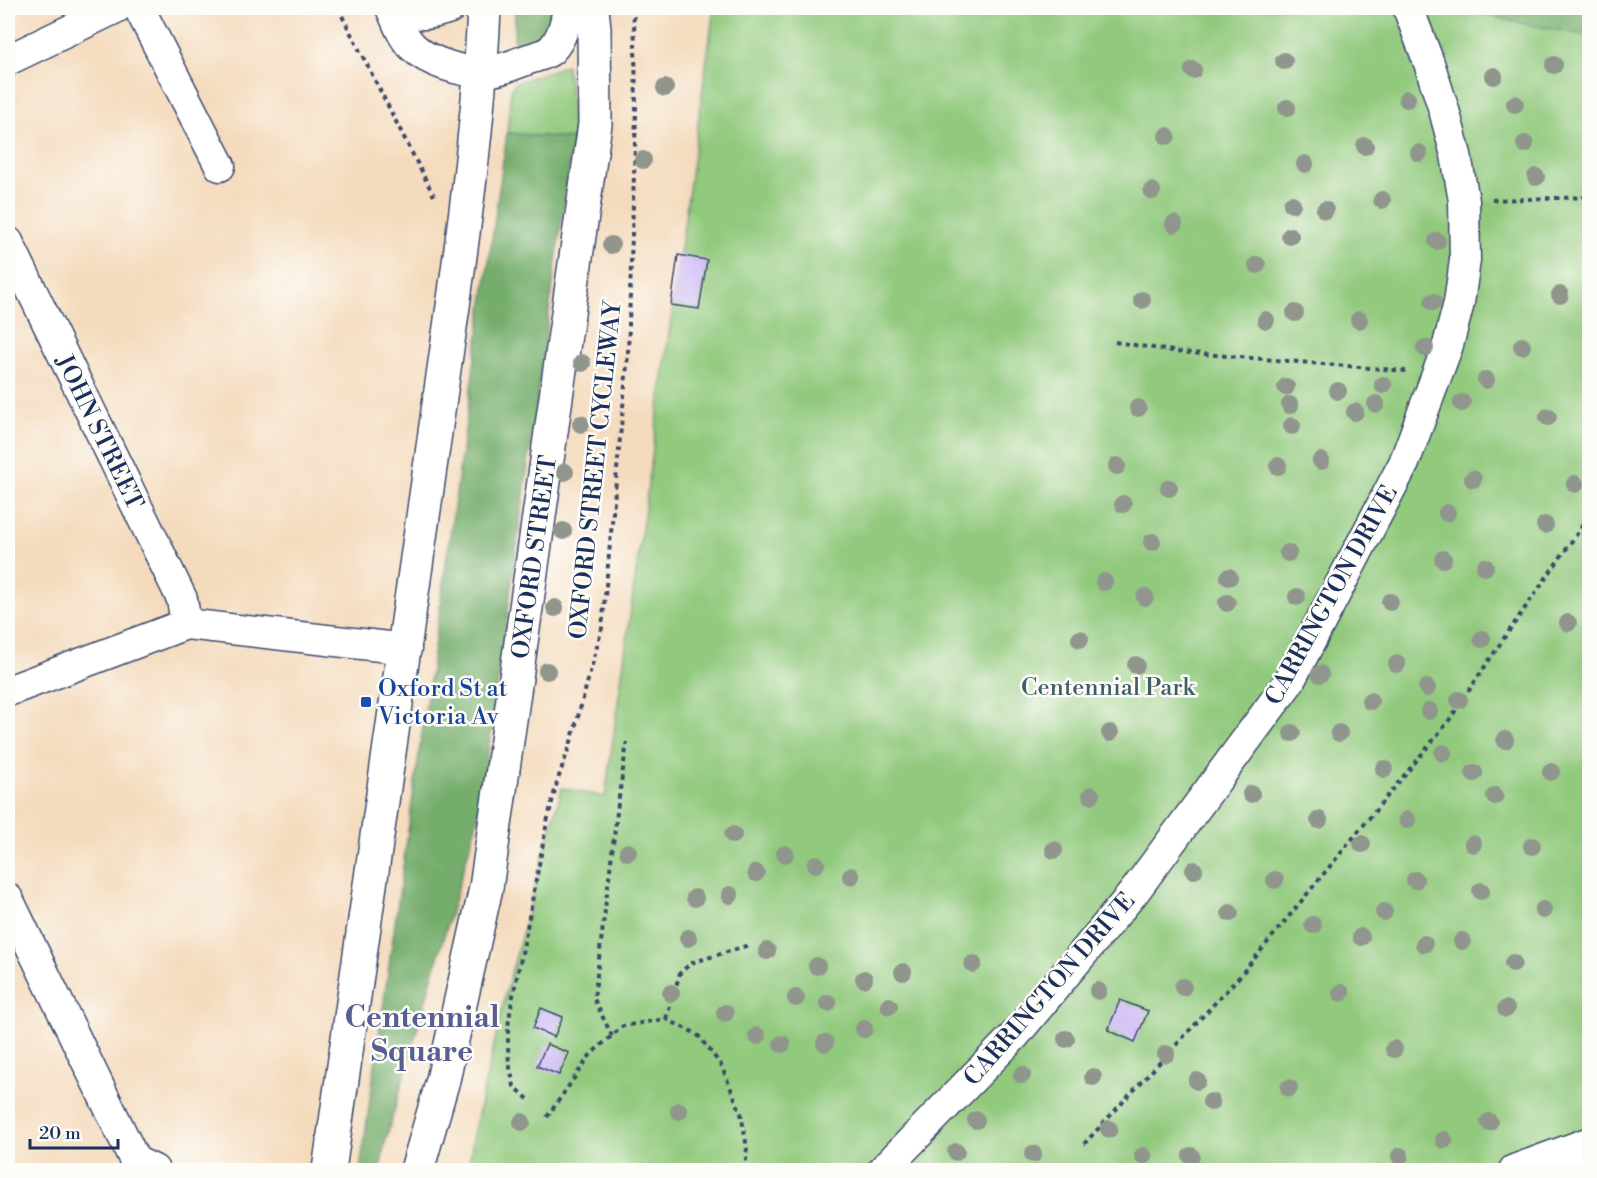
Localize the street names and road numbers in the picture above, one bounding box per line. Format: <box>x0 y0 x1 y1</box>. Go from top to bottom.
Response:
street label: OXFORD STREET CYCLEWAY <box>563 298 629 641</box>
street label: JOHN STREET <box>48 349 150 515</box>
street label: OXFORD STREET <box>506 453 564 661</box>
street label: CARRINGTON DRIVE <box>1259 480 1405 711</box>
street label: CARRINGTON DRIVE <box>958 887 1142 1093</box>

